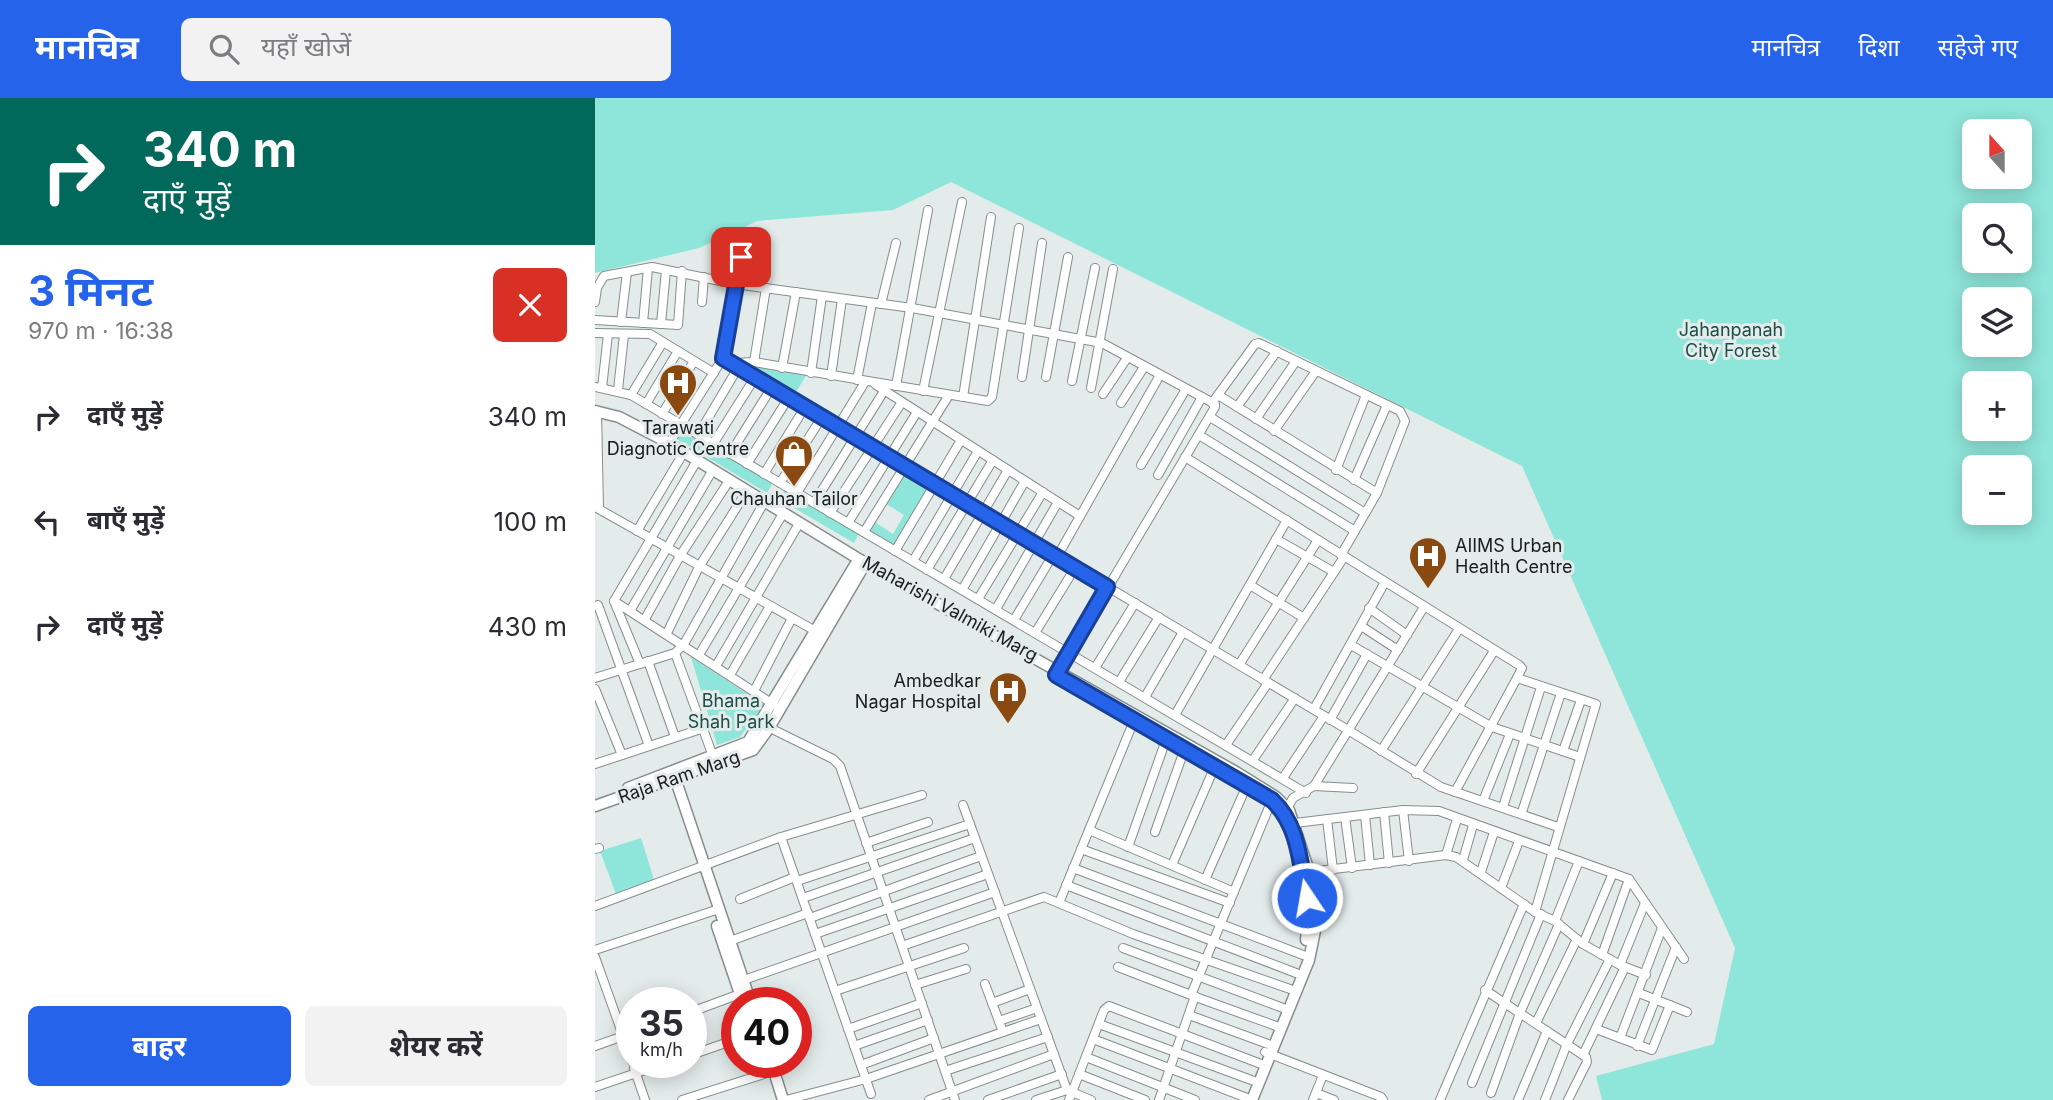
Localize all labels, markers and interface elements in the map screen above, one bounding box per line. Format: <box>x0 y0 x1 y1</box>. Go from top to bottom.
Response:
search box <box>181 18 671 81</box>
text: मानचित्र <box>35 27 139 67</box>
icon: search <box>205 30 243 68</box>
text: यहाँ खोजें <box>261 31 351 62</box>
text: मानचित्र <box>1752 33 1820 62</box>
text: दिशा <box>1858 33 1900 62</box>
text: सहेजे गए <box>1938 33 2018 62</box>
north arrow <box>1962 119 2032 189</box>
map controls <box>1962 119 2032 525</box>
text: 340 m <box>143 120 297 179</box>
icon: right <box>28 126 119 217</box>
text: दाएँ मुड़ें <box>143 180 231 219</box>
button: search <box>1962 203 2032 273</box>
pin <box>711 227 771 287</box>
icon: arrive <box>722 238 760 276</box>
text: 3 मिनट <box>28 265 153 316</box>
button: close <box>493 268 567 342</box>
button: layers <box>1962 287 2032 357</box>
text: 970 m · 16:38 <box>28 317 174 345</box>
park label: Jahanpanah City Forest <box>1679 319 1783 361</box>
hospital icon: Tarawati Diagnotic Centre <box>657 362 699 417</box>
button: + <box>1962 371 2032 441</box>
icon: right <box>28 398 66 436</box>
text: दाएँ मुड़ें <box>87 399 163 430</box>
text: 340 m <box>488 401 567 432</box>
place label: Tarawati Diagnotic Centre <box>607 417 749 459</box>
shop icon: Chauhan Tailor <box>773 433 815 488</box>
button: − <box>1962 455 2032 525</box>
place label: Chauhan Tailor <box>730 488 858 509</box>
icon: left <box>28 503 66 541</box>
text: बाएँ मुड़ें <box>87 504 164 535</box>
text: 100 m <box>494 506 567 537</box>
hospital icon: AIIMS Urban Health Centre <box>1407 535 1449 590</box>
place label: AIIMS Urban Health Centre <box>1455 535 1573 577</box>
street label: Maharishi Valmiki Marg <box>859 552 1042 666</box>
icon: right <box>28 608 66 646</box>
text: दाएँ मुड़ें <box>87 609 163 640</box>
text: 430 m <box>488 611 567 642</box>
place label: Ambedkar Nagar Hospital <box>855 670 981 712</box>
hospital icon: Ambedkar Nagar Hospital <box>987 670 1029 725</box>
park label: Bhama Shah Park <box>688 690 774 732</box>
street label: Raja Ram Marg <box>615 746 743 807</box>
position arrow <box>1270 861 1344 935</box>
speed limit sign: 40 <box>721 987 812 1078</box>
text: 35 <box>639 1002 684 1044</box>
button: बाहर <box>28 1006 291 1086</box>
button: शेयर करें <box>305 1006 567 1086</box>
text: km/h <box>640 1039 683 1060</box>

